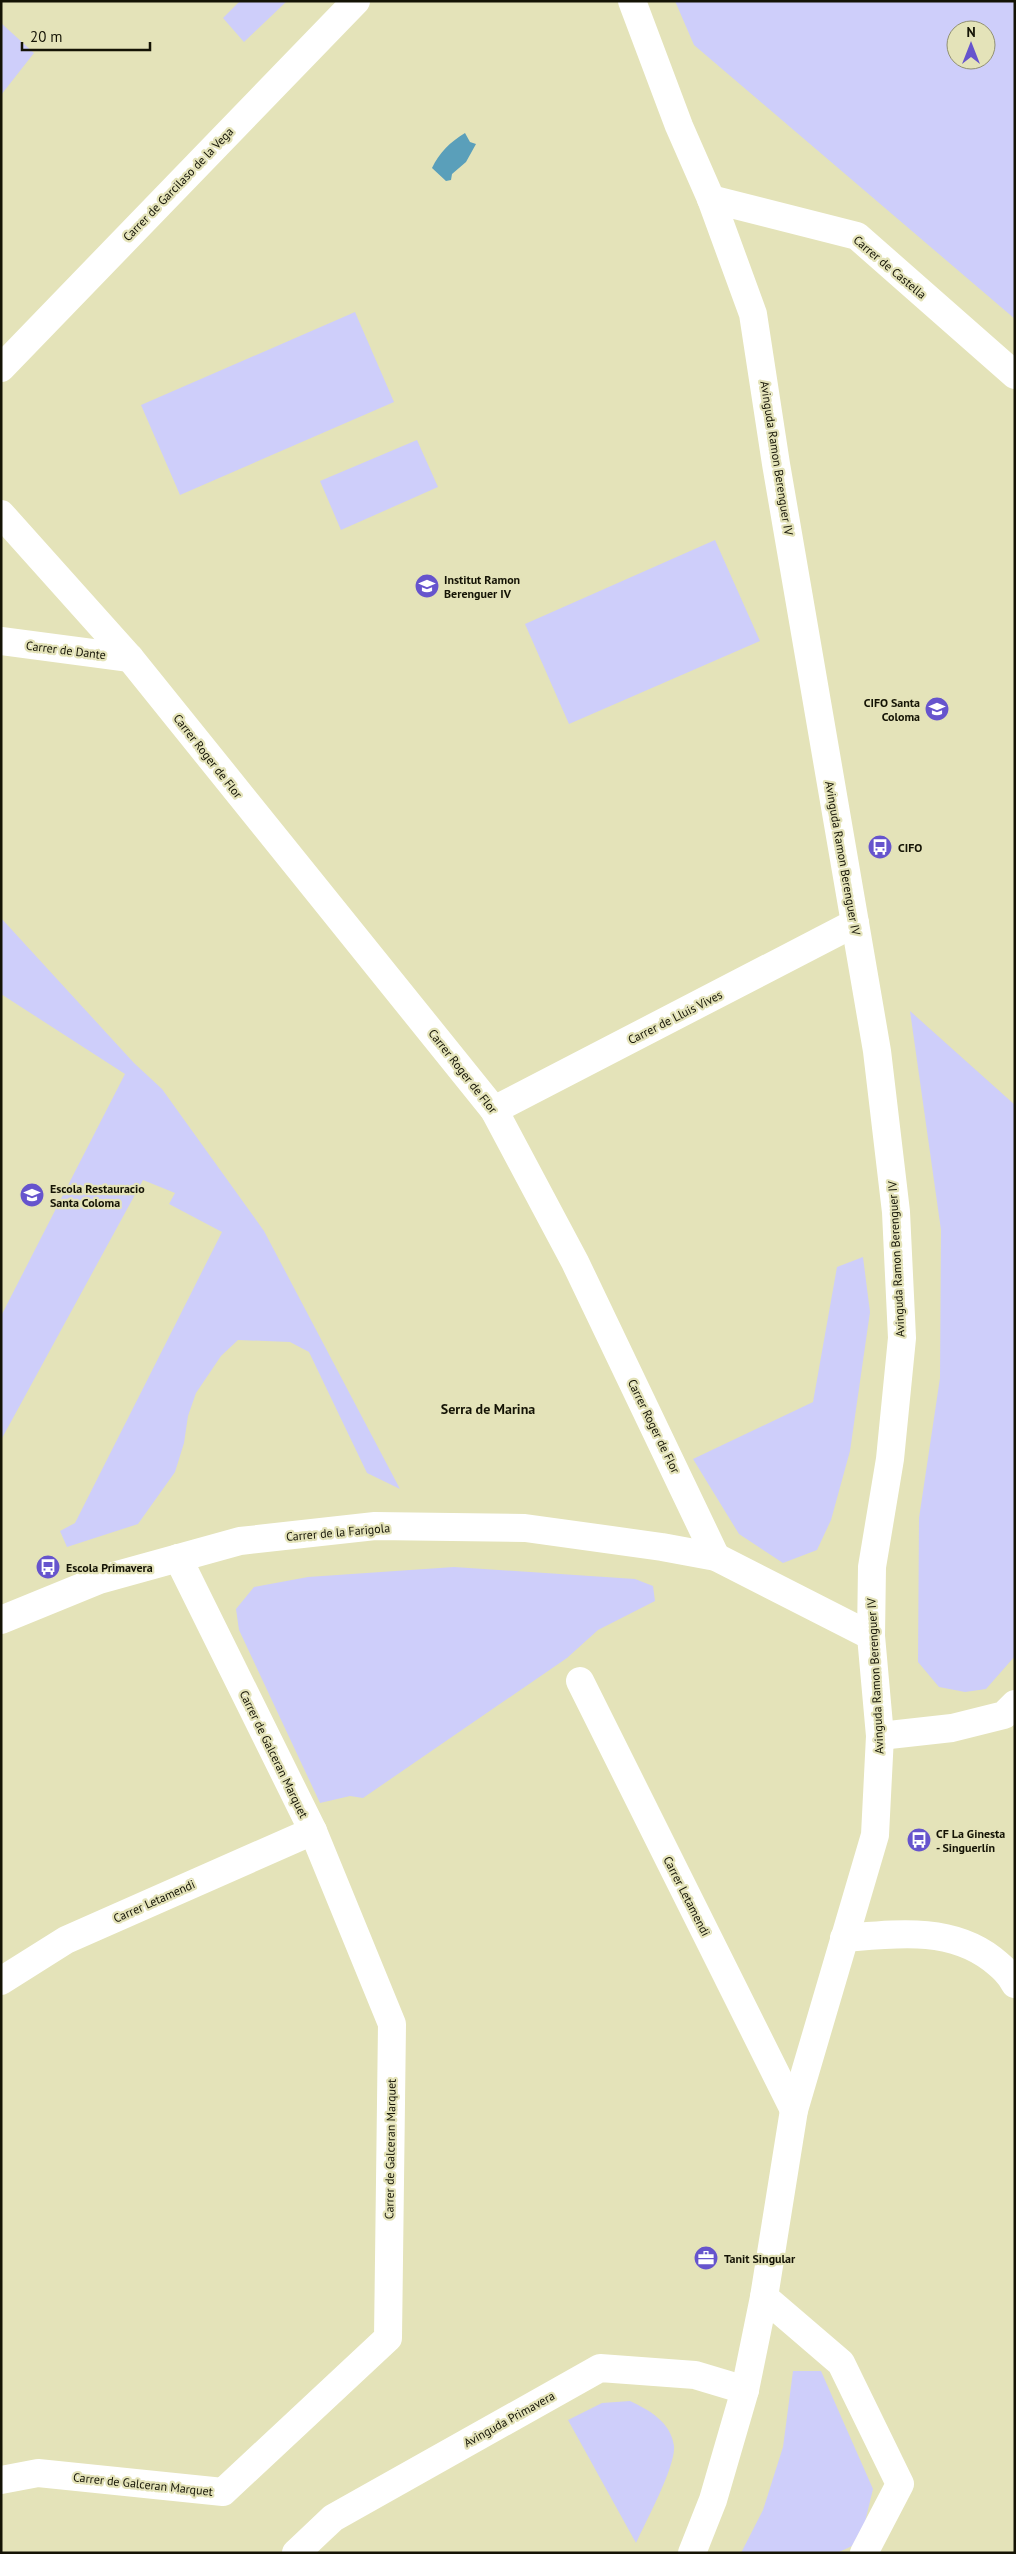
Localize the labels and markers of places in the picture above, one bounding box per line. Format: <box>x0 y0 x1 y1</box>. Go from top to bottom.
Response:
place label: Institut Ramon Berenguer IV <box>444 572 520 601</box>
school or university icon: Institut Ramon Berenguer IV <box>414 573 440 599</box>
place label: CIFO Santa Coloma <box>864 695 920 724</box>
school or university icon: CIFO Santa Coloma <box>924 696 950 722</box>
bus stop icon: CIFO <box>867 834 893 860</box>
place label: CIFO <box>898 840 922 855</box>
place label: Escola Restauracio Santa Coloma <box>50 1181 145 1210</box>
school or university icon: Escola Restauracio Santa Coloma <box>19 1182 45 1208</box>
bus stop icon: Escola Primavera <box>35 1554 61 1580</box>
place label: Escola Primavera <box>66 1560 153 1575</box>
place label: CF La Ginesta - Singuerlín <box>936 1826 1005 1855</box>
bus stop icon: CF La Ginesta - Singuerlín <box>906 1827 932 1853</box>
office icon: Tanit Singular <box>693 2245 719 2271</box>
place label: Tanit Singular <box>724 2251 796 2266</box>

